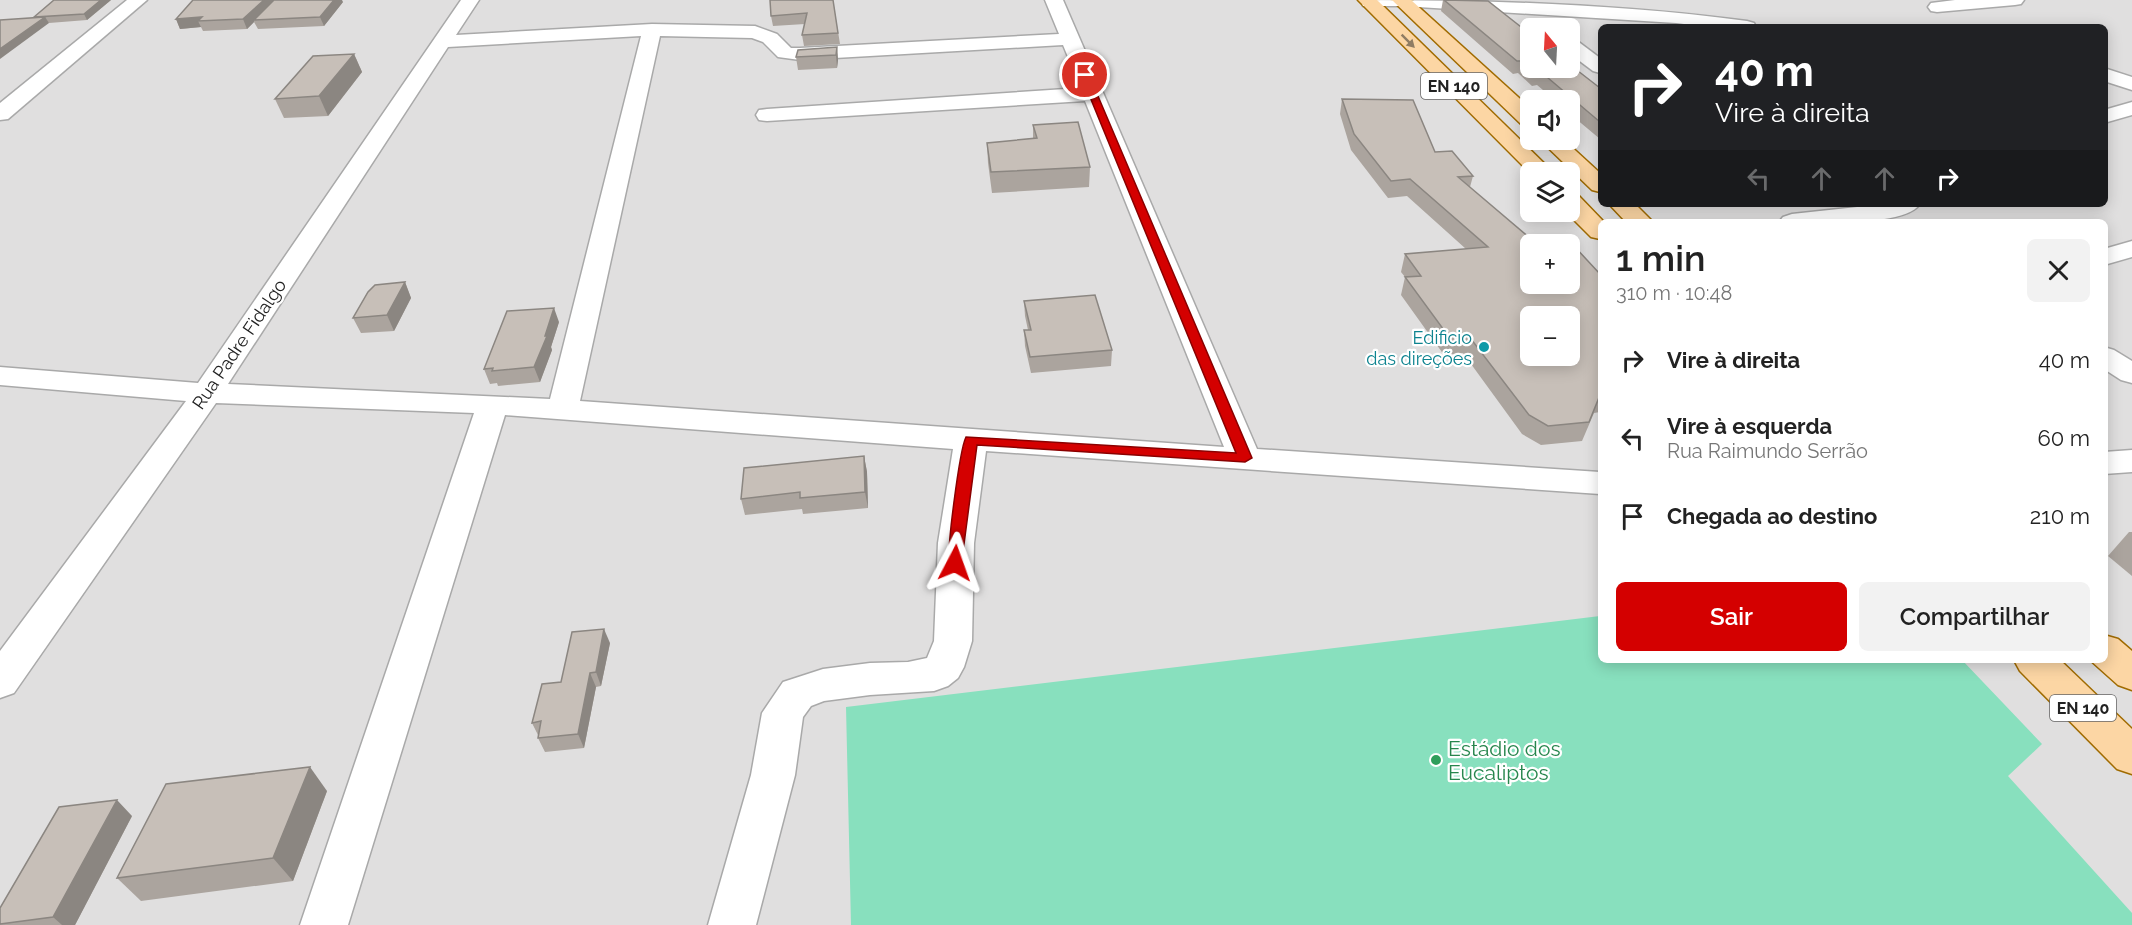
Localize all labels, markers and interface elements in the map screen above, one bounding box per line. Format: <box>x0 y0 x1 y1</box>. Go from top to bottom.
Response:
north arrow <box>1520 18 1580 78</box>
map controls <box>1520 18 1580 366</box>
one-way arrow <box>1401 34 1416 48</box>
text: 40 m <box>1715 47 1814 96</box>
icon: right <box>1616 48 1694 126</box>
pin <box>1059 49 1110 100</box>
icon: arrive <box>1068 58 1101 91</box>
road number: EN 140 <box>1421 73 1487 99</box>
button: sound <box>1520 90 1580 150</box>
text: Vire à direita <box>1715 97 1870 128</box>
button: layers <box>1520 162 1580 222</box>
icon: left <box>1742 162 1775 195</box>
icon: ahead <box>1805 162 1838 195</box>
icon: ahead <box>1868 162 1901 195</box>
icon: right <box>1931 162 1964 195</box>
button: + <box>1520 234 1580 294</box>
text: 1 min <box>1616 237 1705 279</box>
button: close <box>2027 239 2090 302</box>
street label: Rua Padre Fidalgo <box>188 275 290 413</box>
text: 310 m · 10:48 <box>1616 281 1732 305</box>
button: − <box>1520 306 1580 366</box>
place label: Edificio das direções <box>1366 327 1472 369</box>
marker: Edificio das direções <box>1477 340 1491 354</box>
icon: right <box>1616 344 1649 377</box>
text: Vire à direita <box>1667 347 1800 373</box>
text: 40 m <box>2039 347 2090 373</box>
text: Vire à esquerda <box>1667 413 1832 439</box>
icon: left <box>1616 422 1649 455</box>
text: 60 m <box>2037 425 2090 451</box>
text: Rua Raimundo Serrão <box>1667 439 1868 463</box>
icon: arrive <box>1616 500 1649 533</box>
text: Chegada ao destino <box>1667 503 1877 529</box>
text: 210 m <box>2030 503 2090 529</box>
position arrow <box>923 531 987 595</box>
button: Sair <box>1616 582 1847 651</box>
button: Compartilhar <box>1859 582 2090 651</box>
road number: EN 140 <box>2050 695 2116 721</box>
place label: Estádio dos Eucaliptos <box>1448 736 1561 785</box>
marker: Estádio dos Eucaliptos <box>1429 753 1443 767</box>

